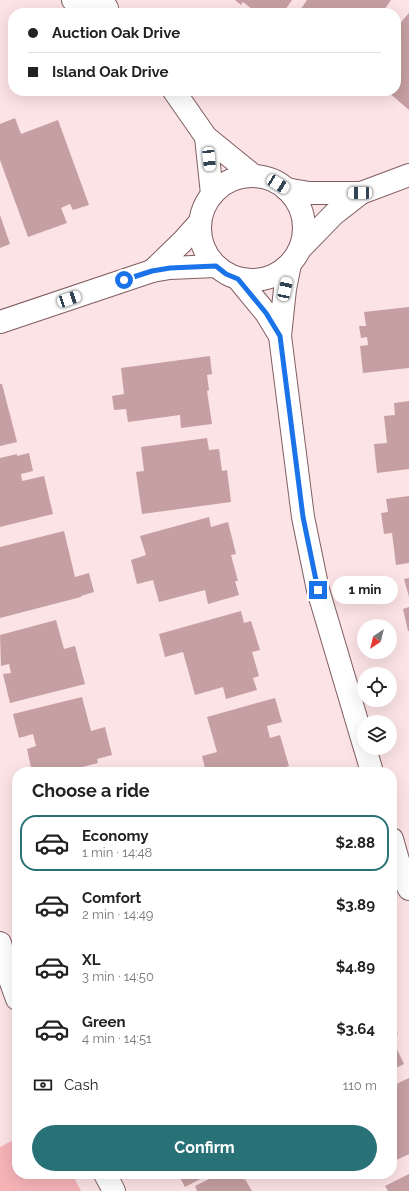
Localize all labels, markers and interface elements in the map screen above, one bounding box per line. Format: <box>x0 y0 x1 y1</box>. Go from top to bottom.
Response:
text: Auction Oak Drive <box>52 24 180 42</box>
text: Island Oak Drive <box>52 63 168 81</box>
car <box>202 146 216 172</box>
car <box>265 173 291 195</box>
car <box>348 187 372 199</box>
route start <box>115 271 133 289</box>
car <box>277 276 293 302</box>
car <box>56 289 82 309</box>
callout: 1 min <box>332 576 398 604</box>
route end <box>309 581 327 599</box>
text: 1 min <box>349 582 381 597</box>
north arrow <box>357 619 397 659</box>
map controls <box>357 619 397 755</box>
button: locate <box>357 667 397 707</box>
button: layers <box>357 715 397 755</box>
text: Choose a ride <box>32 780 150 801</box>
icon: car <box>34 825 70 861</box>
text: Economy <box>82 827 149 845</box>
text: $2.88 <box>336 834 375 852</box>
text: 1 min · 14:48 <box>82 845 152 860</box>
icon: car <box>34 887 70 923</box>
text: Comfort <box>82 889 141 907</box>
text: $3.89 <box>336 896 375 914</box>
text: 2 min · 14:49 <box>82 907 153 922</box>
icon: car <box>34 949 70 985</box>
text: XL <box>82 951 100 969</box>
text: $4.89 <box>336 958 375 976</box>
text: 3 min · 14:50 <box>82 969 154 984</box>
icon: car <box>34 1011 70 1047</box>
text: Green <box>82 1013 126 1031</box>
text: $3.64 <box>336 1020 375 1038</box>
text: 4 min · 14:51 <box>82 1031 152 1046</box>
icon: cash <box>32 1074 54 1096</box>
text: Cash <box>64 1076 98 1094</box>
text: 110 m <box>343 1078 377 1093</box>
button: Confirm <box>32 1125 377 1171</box>

